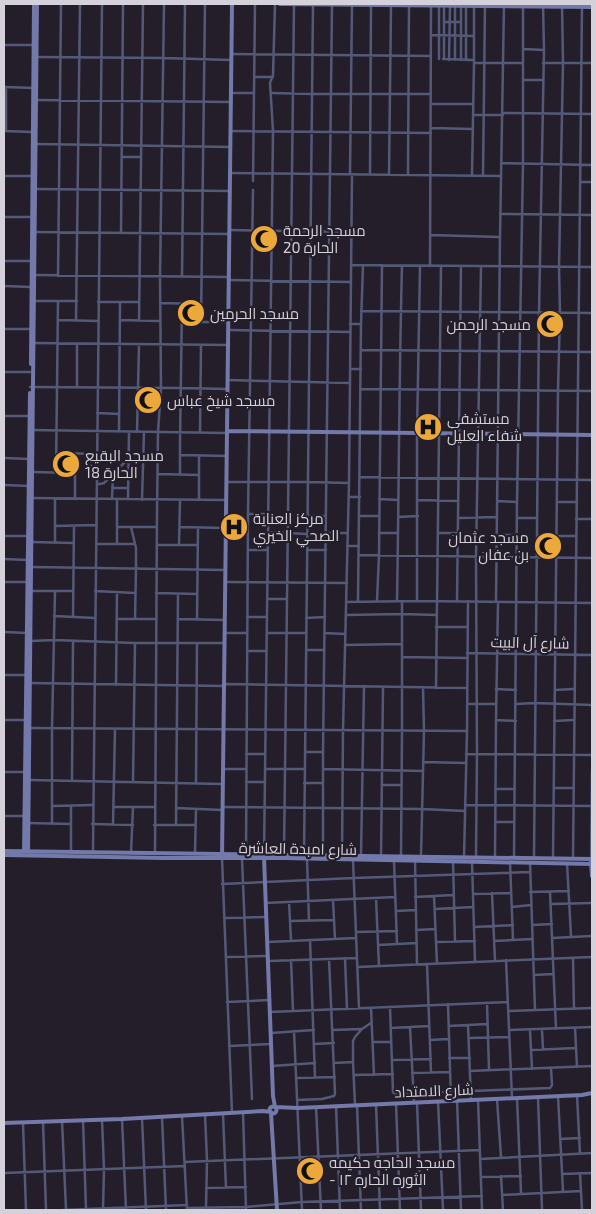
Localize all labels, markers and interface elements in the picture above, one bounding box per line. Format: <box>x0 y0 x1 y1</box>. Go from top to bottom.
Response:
place label: مسجد الرحمة الحارة 20 <box>283 221 366 257</box>
mosque icon: مسجد الرحمة الحارة 20 <box>249 224 279 254</box>
mosque icon: مسجد الحرمين <box>176 298 206 328</box>
place label: مسجد الحرمين <box>210 304 299 324</box>
mosque icon: مسجد الرحمن <box>535 309 565 339</box>
place label: مسجد الرحمن <box>446 315 531 335</box>
mosque icon: مسجد شيخ عباس <box>133 385 163 415</box>
place label: مسجد شيخ عباس <box>167 391 275 412</box>
place label: مستشفى شفاء العليل <box>447 409 522 446</box>
hospital icon: مستشفى شفاء العليل <box>413 412 443 442</box>
place label: مسجد البقيع الحارة 18 <box>85 446 164 482</box>
mosque icon: مسجد البقيع الحارة 18 <box>51 449 81 479</box>
place label: مركز العناية الصحي الخيري <box>253 509 339 548</box>
hospital icon: مركز العناية الصحي الخيري <box>219 512 249 542</box>
place label: مسجد عثمان بن عفان <box>448 528 529 565</box>
mosque icon: مسجد عثمان بن عفان <box>533 531 563 561</box>
street label: شارع آل البيت <box>490 632 570 655</box>
street label: شارع امبدة العاشرة <box>239 838 357 861</box>
street label: شارع الامتداد <box>394 1080 474 1103</box>
place label: مسجد الحاجه حكيمه - الثوره الحاره ١٢ <box>329 1153 455 1189</box>
mosque icon: مسجد الحاجه حكيمه - الثوره الحاره ١٢ <box>295 1156 325 1186</box>

